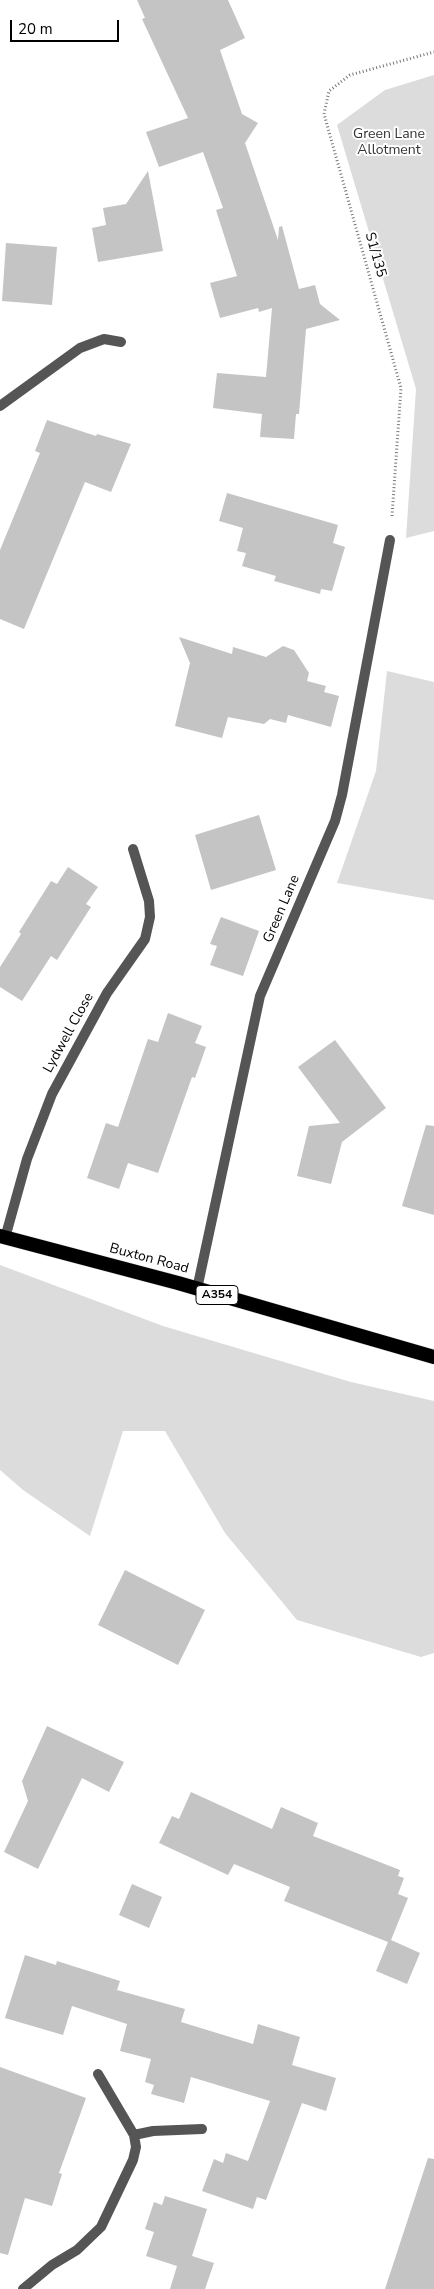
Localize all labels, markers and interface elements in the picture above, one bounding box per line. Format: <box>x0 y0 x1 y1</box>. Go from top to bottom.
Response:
scale bar <box>12 10 121 42</box>
text: 20 m <box>18 19 53 39</box>
park label: Green Lane Allotment <box>353 127 425 160</box>
street label: S1/135 <box>361 230 389 280</box>
street label: Green Lane <box>260 873 304 945</box>
street label: Lydwell Close <box>40 990 98 1076</box>
street label: Buxton Road <box>108 1240 190 1278</box>
road number: A354 <box>196 1286 238 1304</box>

